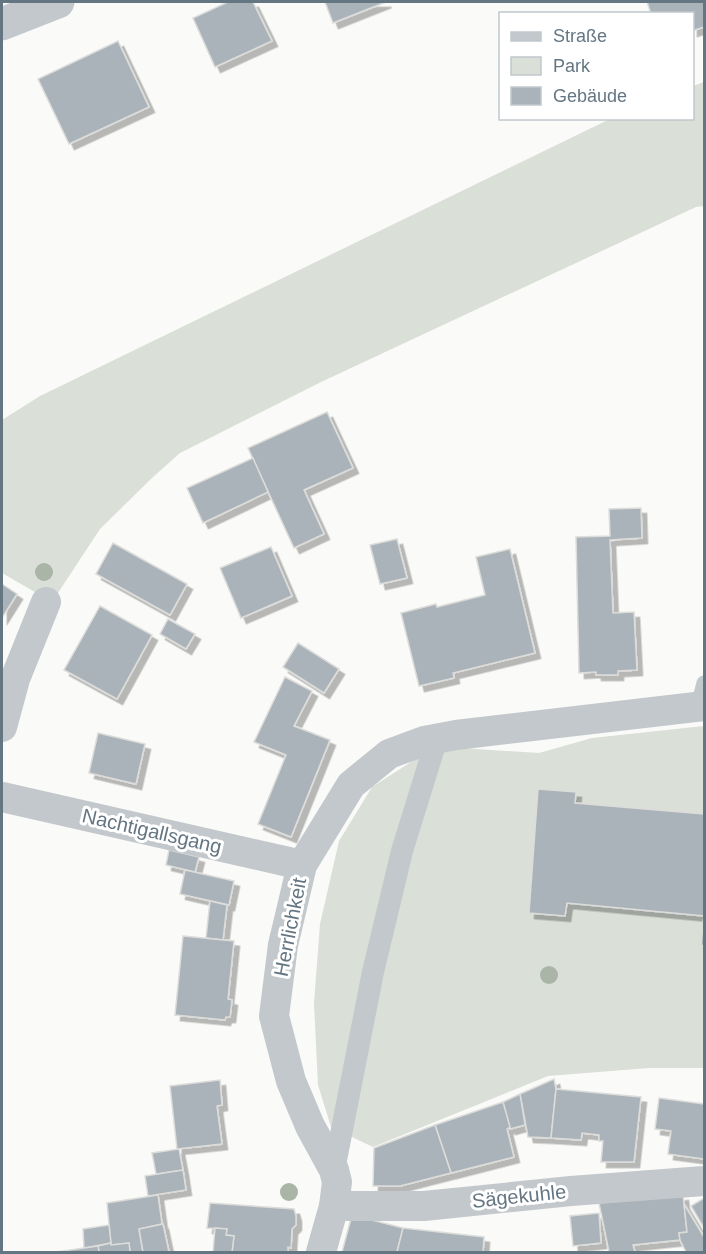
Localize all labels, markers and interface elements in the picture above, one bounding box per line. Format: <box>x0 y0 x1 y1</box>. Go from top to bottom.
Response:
legend <box>499 12 694 120</box>
text: Straße <box>553 26 607 46</box>
text: Park <box>553 56 591 76</box>
text: Gebäude <box>553 86 627 106</box>
street label: Nachtigallsgang <box>80 804 224 858</box>
street label: Herrlichkeit <box>270 875 310 978</box>
street label: Sägekuhle <box>471 1180 567 1212</box>

